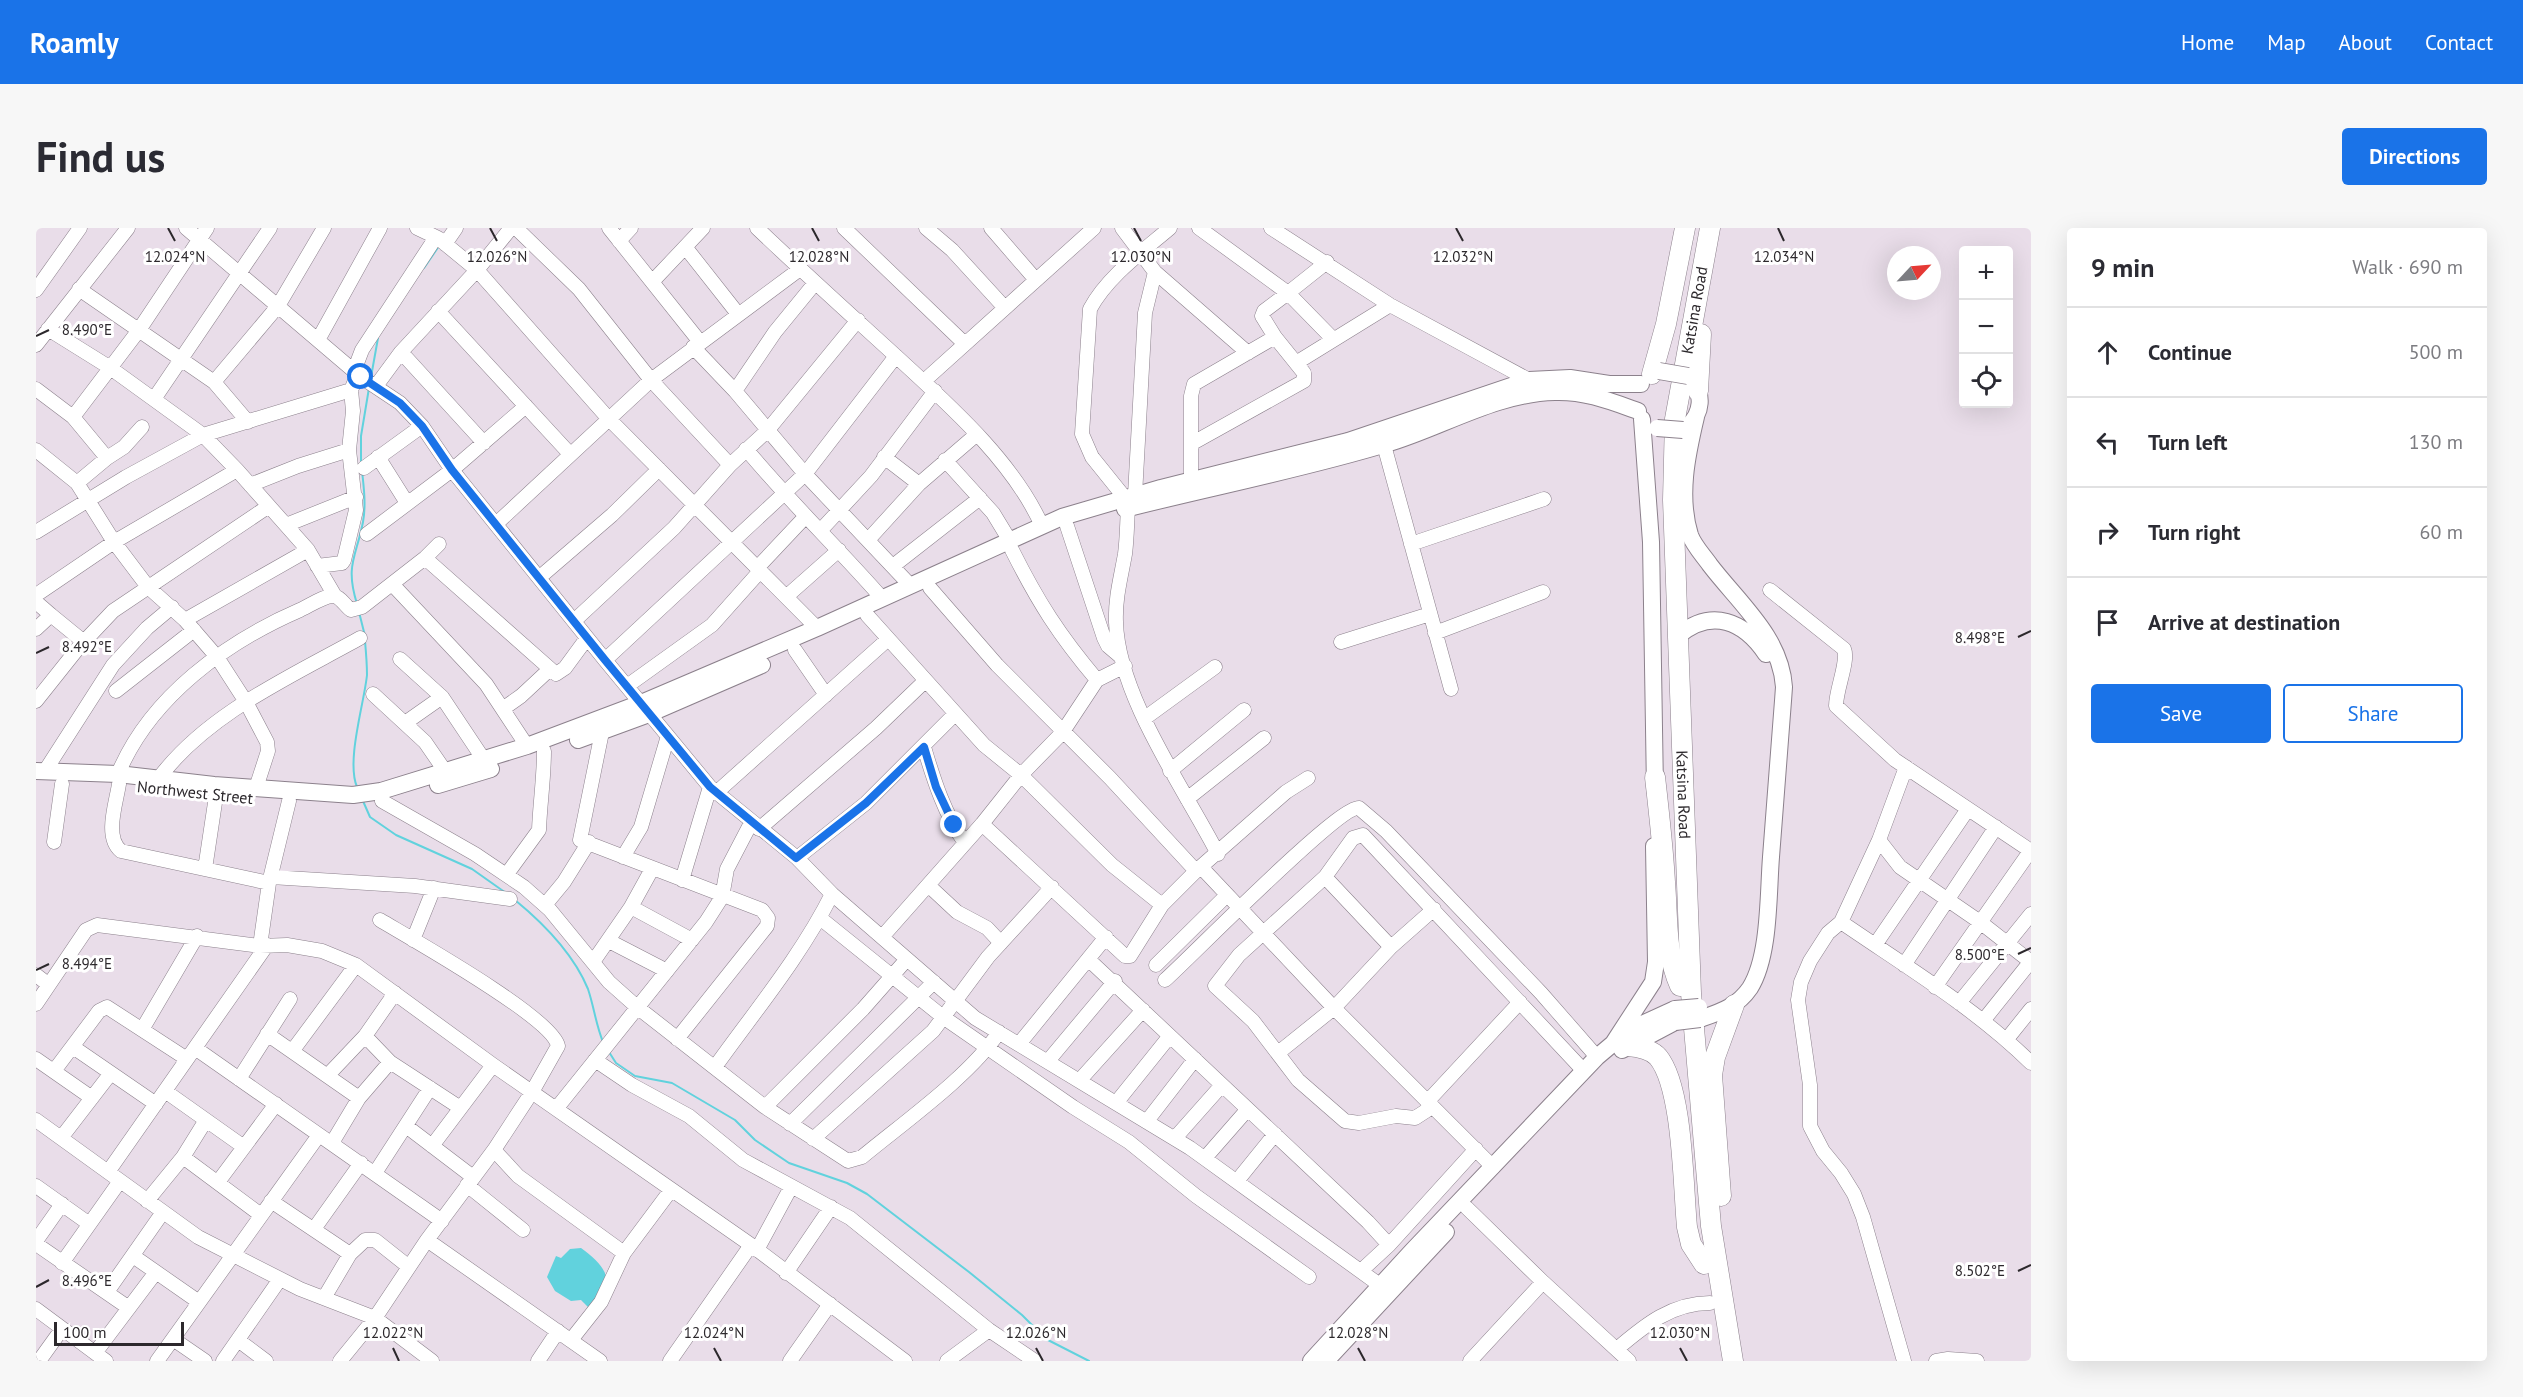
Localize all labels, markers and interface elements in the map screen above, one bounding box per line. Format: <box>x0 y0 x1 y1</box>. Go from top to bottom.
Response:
text: Roamly <box>30 24 119 61</box>
text: Home <box>2181 29 2234 56</box>
text: Map <box>2267 29 2306 56</box>
text: About <box>2339 29 2392 56</box>
text: Contact <box>2425 29 2493 56</box>
button: Directions <box>2342 128 2487 185</box>
text: Find us <box>36 129 165 184</box>
north arrow <box>1887 246 1941 300</box>
map controls <box>1959 246 2013 408</box>
button: + <box>1959 246 2013 300</box>
text: 12.024°N <box>145 247 205 266</box>
text: 12.026°N <box>467 247 527 266</box>
text: 12.028°N <box>789 247 849 266</box>
text: 12.030°N <box>1111 247 1171 266</box>
text: 12.032°N <box>1433 247 1493 266</box>
text: 12.034°N <box>1754 247 1814 266</box>
text: 9 min <box>2091 251 2154 284</box>
text: Walk · 690 m <box>2352 254 2463 280</box>
street label: Katsina Road <box>1676 265 1712 355</box>
button: − <box>1959 300 2013 354</box>
text: 8.490°E <box>62 320 112 339</box>
icon: ahead <box>2091 336 2124 369</box>
text: Continue <box>2148 338 2232 366</box>
text: 500 m <box>2409 339 2463 365</box>
button: locate <box>1959 354 2013 408</box>
route start <box>347 363 373 389</box>
icon: left <box>2091 426 2124 459</box>
text: Turn left <box>2148 428 2228 456</box>
text: 130 m <box>2409 429 2463 455</box>
icon: right <box>2091 516 2124 549</box>
text: Turn right <box>2148 518 2240 546</box>
text: 60 m <box>2420 519 2463 545</box>
icon: arrive <box>2091 606 2124 639</box>
text: Arrive at destination <box>2148 608 2340 636</box>
text: 8.498°E <box>1955 628 2005 647</box>
text: 8.492°E <box>62 637 112 656</box>
button: Save <box>2091 684 2271 743</box>
button: Share <box>2283 684 2463 743</box>
street label: Katsina Road <box>1672 750 1695 839</box>
street label: Northwest Street <box>136 776 255 808</box>
route end <box>940 811 966 837</box>
text: 8.500°E <box>1955 945 2005 964</box>
text: 8.494°E <box>62 954 112 973</box>
text: 8.502°E <box>1955 1261 2005 1280</box>
text: 8.496°E <box>62 1271 112 1290</box>
scale bar <box>54 1319 184 1346</box>
text: 100 m <box>63 1322 106 1342</box>
text: 12.022°N <box>363 1323 423 1342</box>
text: 12.024°N <box>684 1323 744 1342</box>
text: 12.026°N <box>1006 1323 1066 1342</box>
text: 12.028°N <box>1328 1323 1388 1342</box>
text: 12.030°N <box>1650 1323 1710 1342</box>

